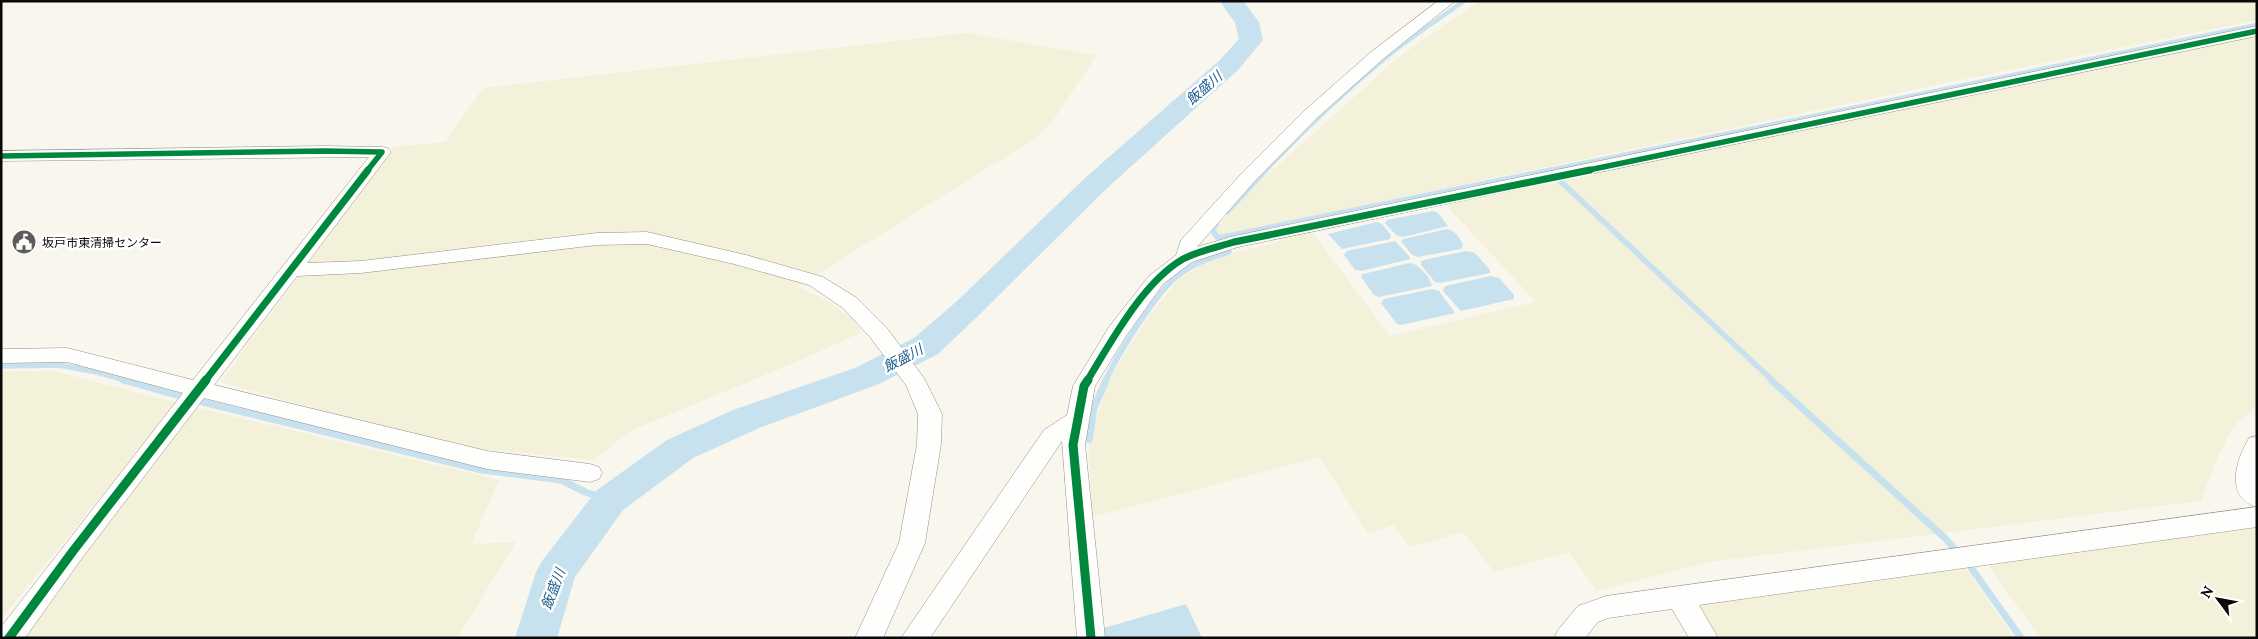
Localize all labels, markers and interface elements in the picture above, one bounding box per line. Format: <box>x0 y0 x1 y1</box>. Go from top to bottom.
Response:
water label: 飯盛川 <box>1182 66 1227 109</box>
public building icon: 坂戸市東清掃センター <box>11 229 37 255</box>
place label: 坂戸市東清掃センター <box>42 235 162 250</box>
water label: 飯盛川 <box>880 339 928 376</box>
water label: 飯盛川 <box>537 564 570 612</box>
north arrow <box>2193 574 2243 624</box>
text: N <box>2196 583 2218 601</box>

